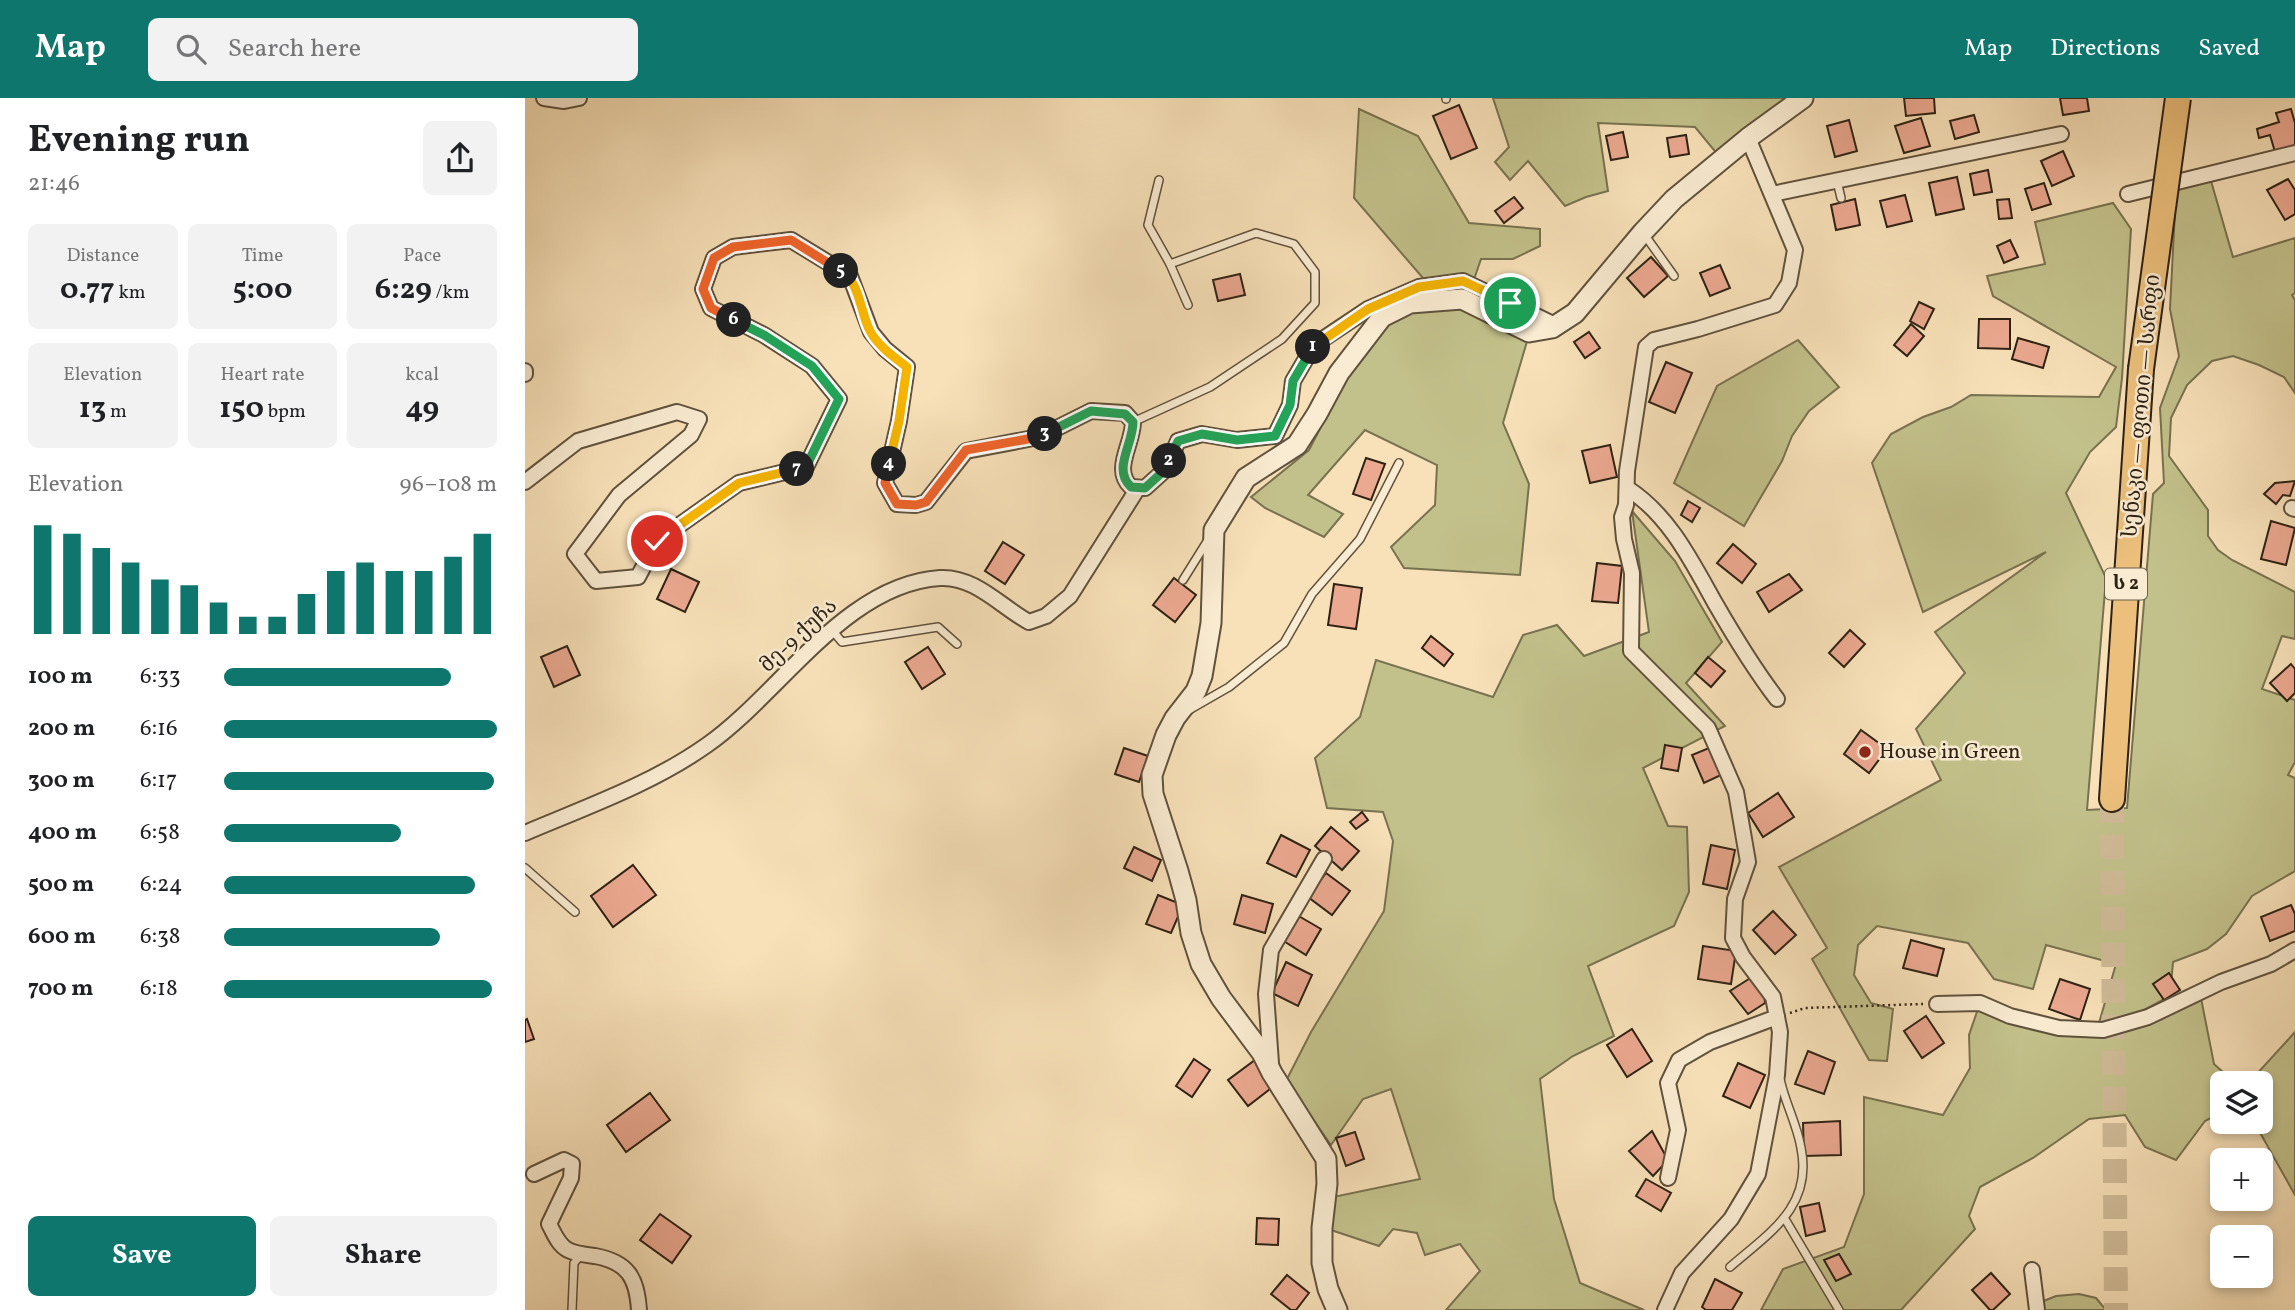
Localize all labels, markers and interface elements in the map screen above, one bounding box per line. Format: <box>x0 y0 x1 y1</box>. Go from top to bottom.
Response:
search box <box>148 18 638 81</box>
text: Map <box>35 26 106 72</box>
icon: search <box>172 30 210 68</box>
text: Search here <box>228 31 361 67</box>
text: Map <box>1964 32 2012 66</box>
text: Directions <box>2050 32 2160 66</box>
text: Saved <box>2198 32 2260 66</box>
text: Evening run <box>28 115 250 168</box>
button: share <box>423 121 497 195</box>
text: 21:46 <box>28 168 80 200</box>
text: Distance <box>66 243 139 269</box>
text: Time <box>242 243 283 269</box>
text: Pace <box>403 243 441 269</box>
pin: 5 <box>823 254 859 288</box>
text: 5 <box>836 257 845 283</box>
text: 0.77 <box>60 269 115 311</box>
text: 5:00 <box>232 269 293 311</box>
text: 6:29 <box>375 269 432 311</box>
pin <box>1480 273 1540 333</box>
street label: სენაკი — ფოთი — სარფი <box>2116 273 2168 539</box>
text: km <box>115 280 146 306</box>
text: /km <box>432 280 470 306</box>
icon: arrive <box>1491 284 1529 322</box>
pin: 6 <box>717 302 752 338</box>
text: 6 <box>728 306 739 332</box>
pin: 1 <box>1295 330 1331 364</box>
text: 1 <box>1309 333 1316 359</box>
text: Elevation <box>63 362 142 388</box>
text: Heart rate <box>221 362 304 388</box>
text: kcal <box>405 362 439 388</box>
text: 13 <box>79 388 106 430</box>
text: 150 <box>219 388 264 430</box>
text: 49 <box>405 388 439 430</box>
text: m <box>106 399 127 425</box>
text: bpm <box>264 399 306 425</box>
pin: 3 <box>1028 416 1063 452</box>
text: 3 <box>1040 420 1049 446</box>
pin: 2 <box>1151 444 1187 478</box>
pin: 4 <box>871 446 907 482</box>
text: 2 <box>1164 447 1173 473</box>
text: 4 <box>883 450 894 476</box>
pin: 7 <box>779 452 815 486</box>
text: 7 <box>792 455 801 481</box>
text: Elevation <box>28 469 124 501</box>
text: 96–108 m <box>399 469 497 501</box>
pin <box>627 511 687 571</box>
icon: check <box>638 522 676 560</box>
road number: ს 2 <box>2105 569 2147 600</box>
street label: მე-9 ქუჩა <box>754 592 844 680</box>
text: 100 m <box>28 661 93 693</box>
text: 6:33 <box>140 661 181 693</box>
text: 200 m <box>28 713 95 745</box>
text: 6:16 <box>140 713 178 745</box>
place label: House in Green <box>1879 738 2021 767</box>
marker: House in Green <box>1857 744 1873 760</box>
text: 300 m <box>28 765 95 797</box>
text: 6:17 <box>140 765 177 797</box>
text: 400 m <box>28 817 97 849</box>
text: 6:58 <box>140 817 180 849</box>
text: 500 m <box>28 869 94 901</box>
text: 6:24 <box>140 869 182 901</box>
text: 600 m <box>28 921 96 953</box>
text: 6:38 <box>140 921 181 953</box>
text: 700 m <box>28 973 94 1005</box>
text: 6:18 <box>140 973 178 1005</box>
map controls <box>2210 1071 2273 1288</box>
button: layers <box>2210 1071 2273 1134</box>
button: + <box>2210 1148 2273 1211</box>
button: Save <box>28 1216 256 1296</box>
button: Share <box>270 1216 497 1296</box>
button: − <box>2210 1225 2273 1288</box>

